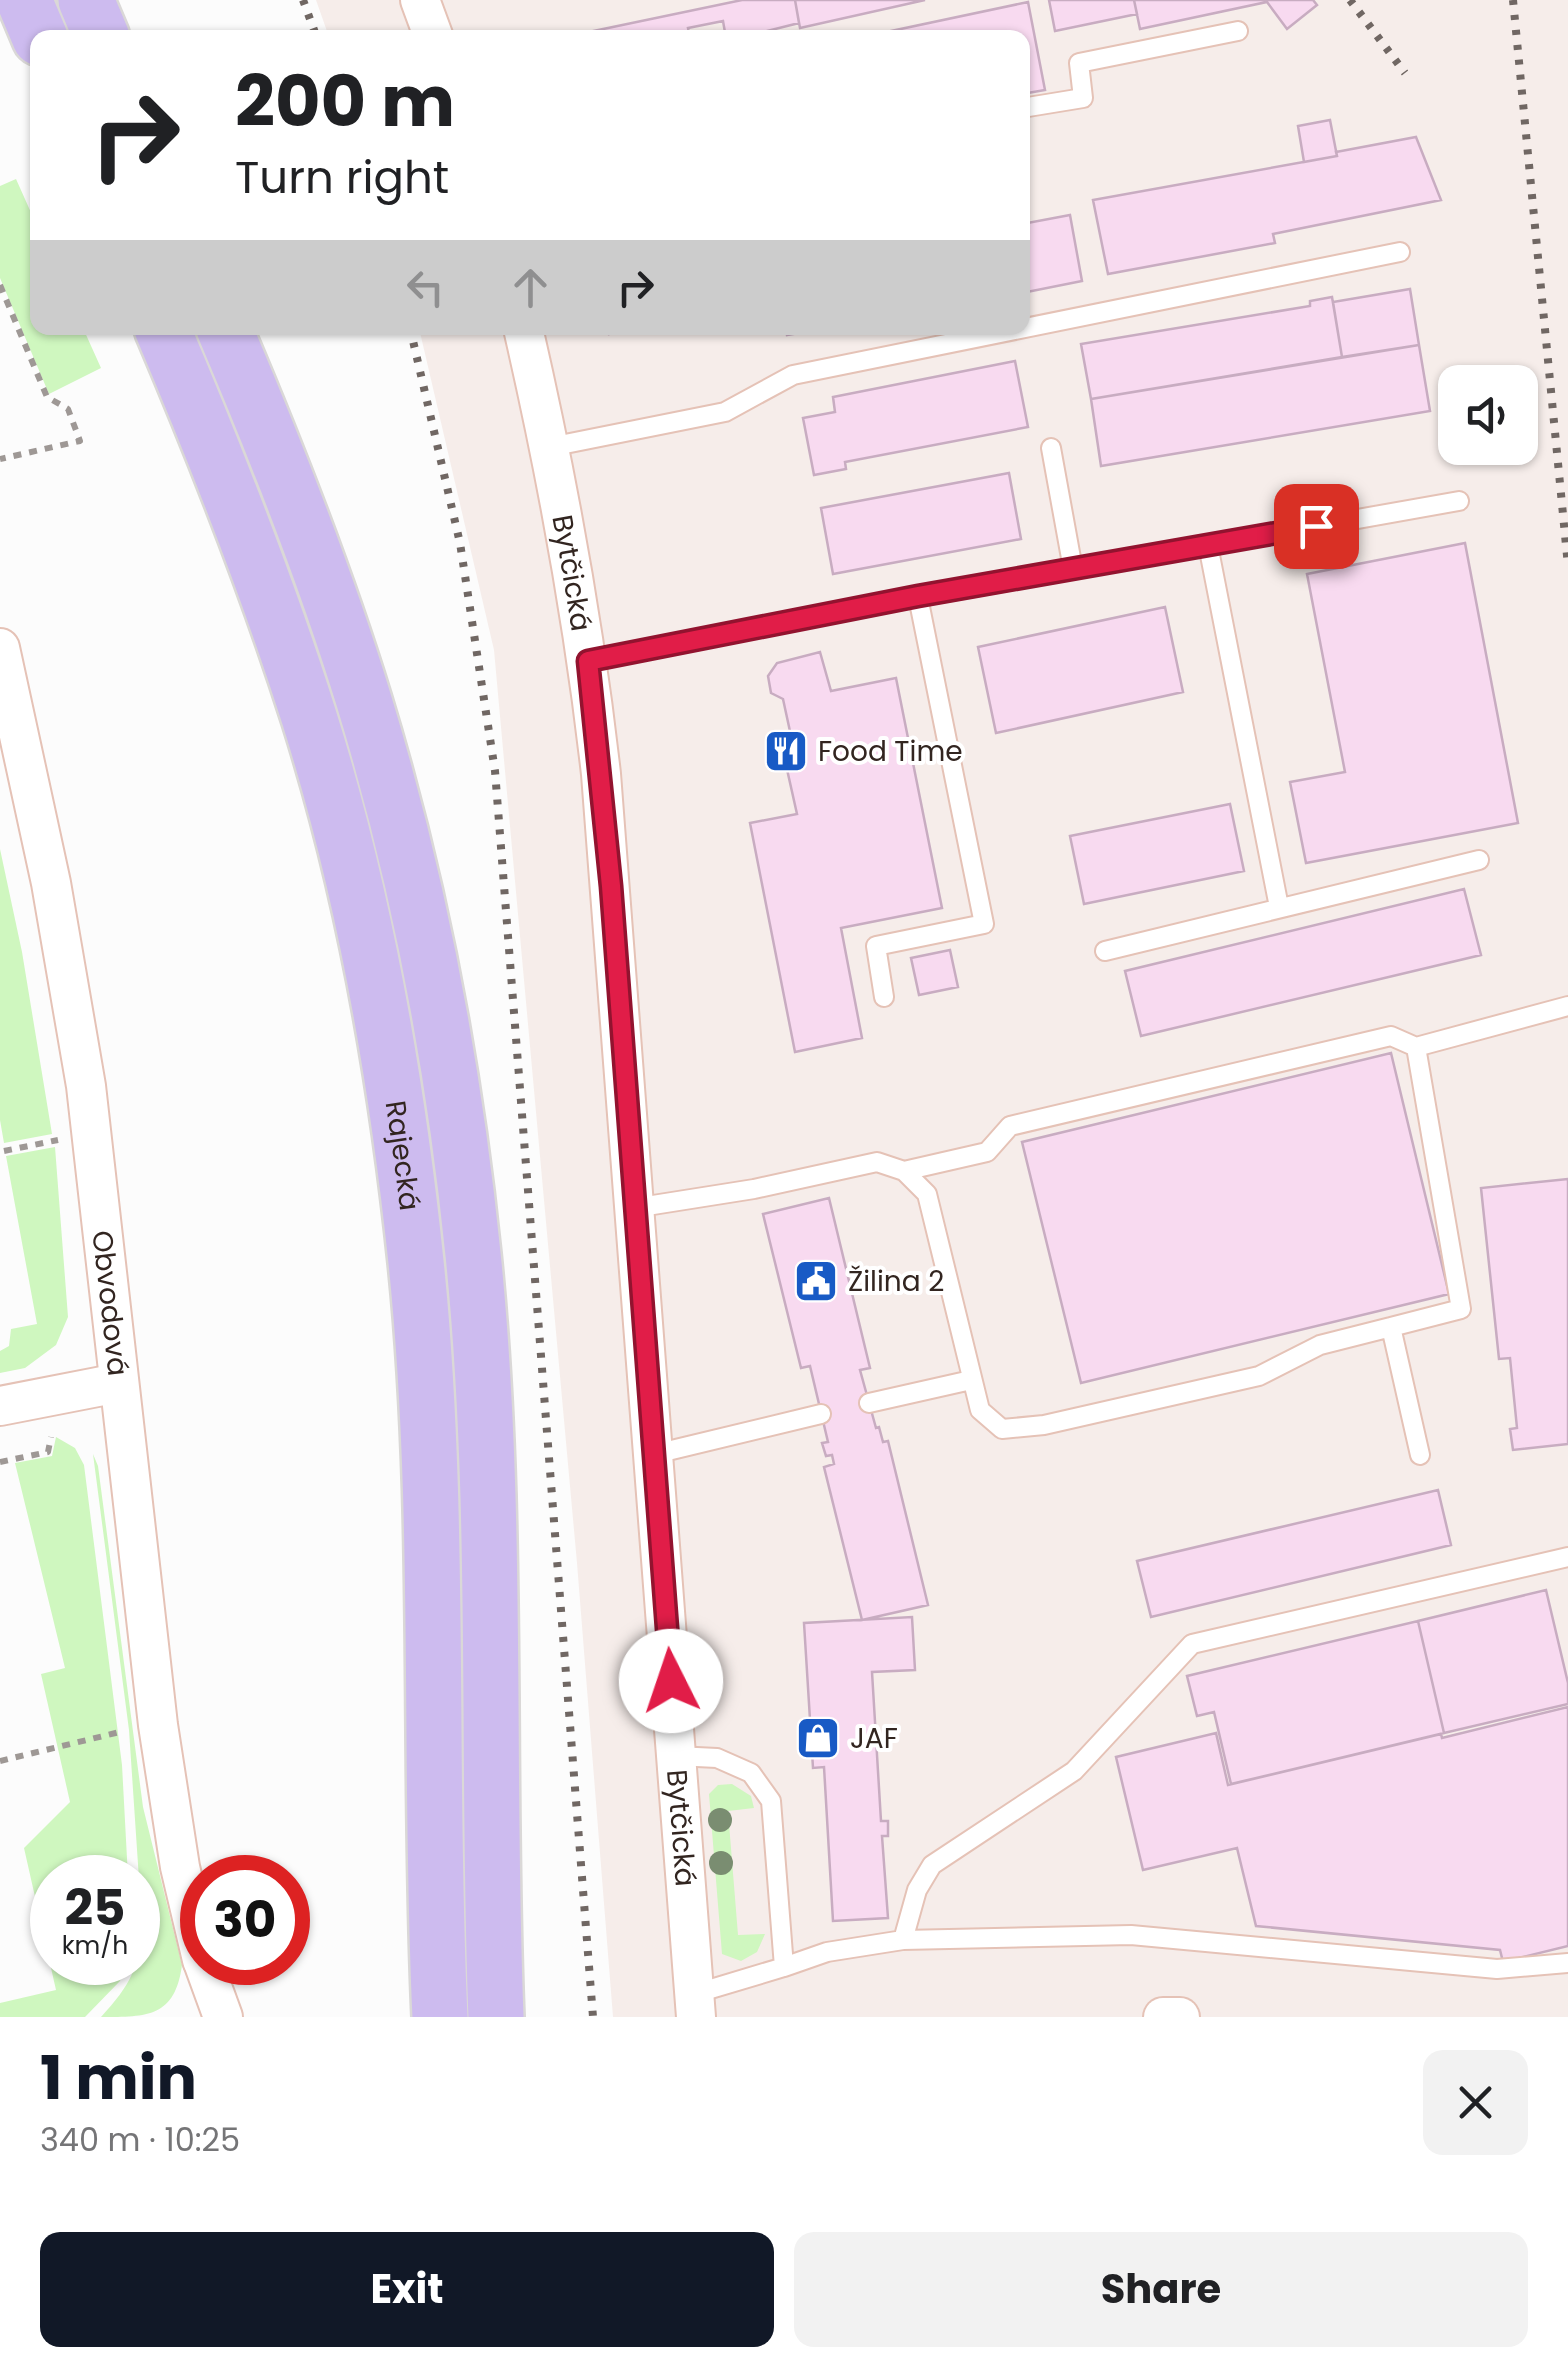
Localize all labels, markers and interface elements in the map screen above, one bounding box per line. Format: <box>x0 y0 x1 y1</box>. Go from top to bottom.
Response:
text: 200 m <box>235 52 455 151</box>
icon: right <box>70 70 200 200</box>
text: Turn right <box>235 146 449 209</box>
icon: left <box>398 260 453 315</box>
icon: ahead <box>503 260 558 315</box>
icon: right <box>608 260 663 315</box>
map controls <box>1438 365 1538 465</box>
button: sound <box>1438 365 1538 465</box>
pin <box>1274 484 1359 569</box>
icon: arrive <box>1289 499 1344 554</box>
street label: Bytčická <box>542 512 601 634</box>
restaurant icon: Food Time <box>763 728 809 774</box>
place label: Food Time <box>818 732 963 771</box>
street label: Rajecká <box>376 1098 429 1213</box>
street label: Obvodová <box>82 1228 138 1378</box>
public building icon: Žilina 2 <box>793 1258 839 1304</box>
place label: Žilina 2 <box>848 1262 944 1301</box>
position arrow <box>619 1629 723 1733</box>
shop icon: JAF <box>795 1715 841 1761</box>
place label: JAF <box>850 1719 898 1758</box>
street label: Bytčická <box>657 1768 705 1888</box>
speed limit sign: 30 <box>180 1855 310 1985</box>
text: 25 <box>64 1872 126 1943</box>
text: km/h <box>62 1928 128 1963</box>
text: 1 min <box>40 2036 197 2120</box>
button: close <box>1423 2050 1528 2155</box>
text: 340 m · 10:25 <box>40 2117 240 2162</box>
button: Exit <box>40 2232 774 2347</box>
button: Share <box>794 2232 1528 2347</box>

